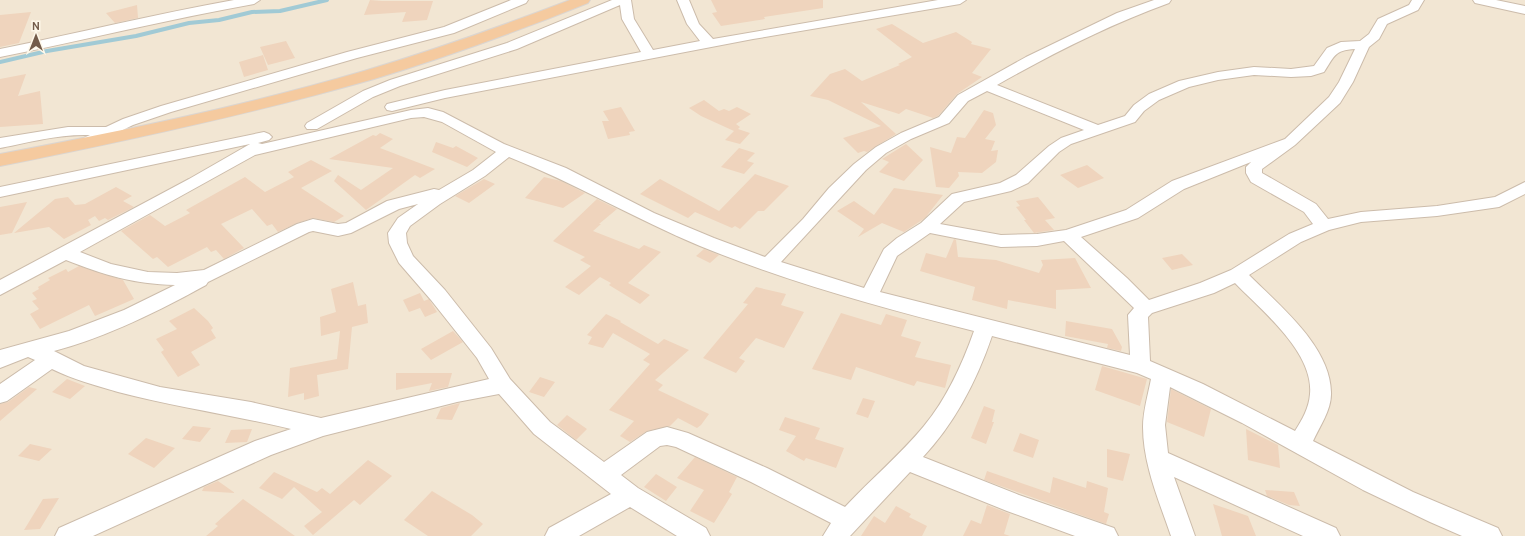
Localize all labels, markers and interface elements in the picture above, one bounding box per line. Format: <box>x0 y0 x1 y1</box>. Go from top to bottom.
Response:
north arrow <box>16 16 56 56</box>
text: N <box>32 19 40 33</box>

